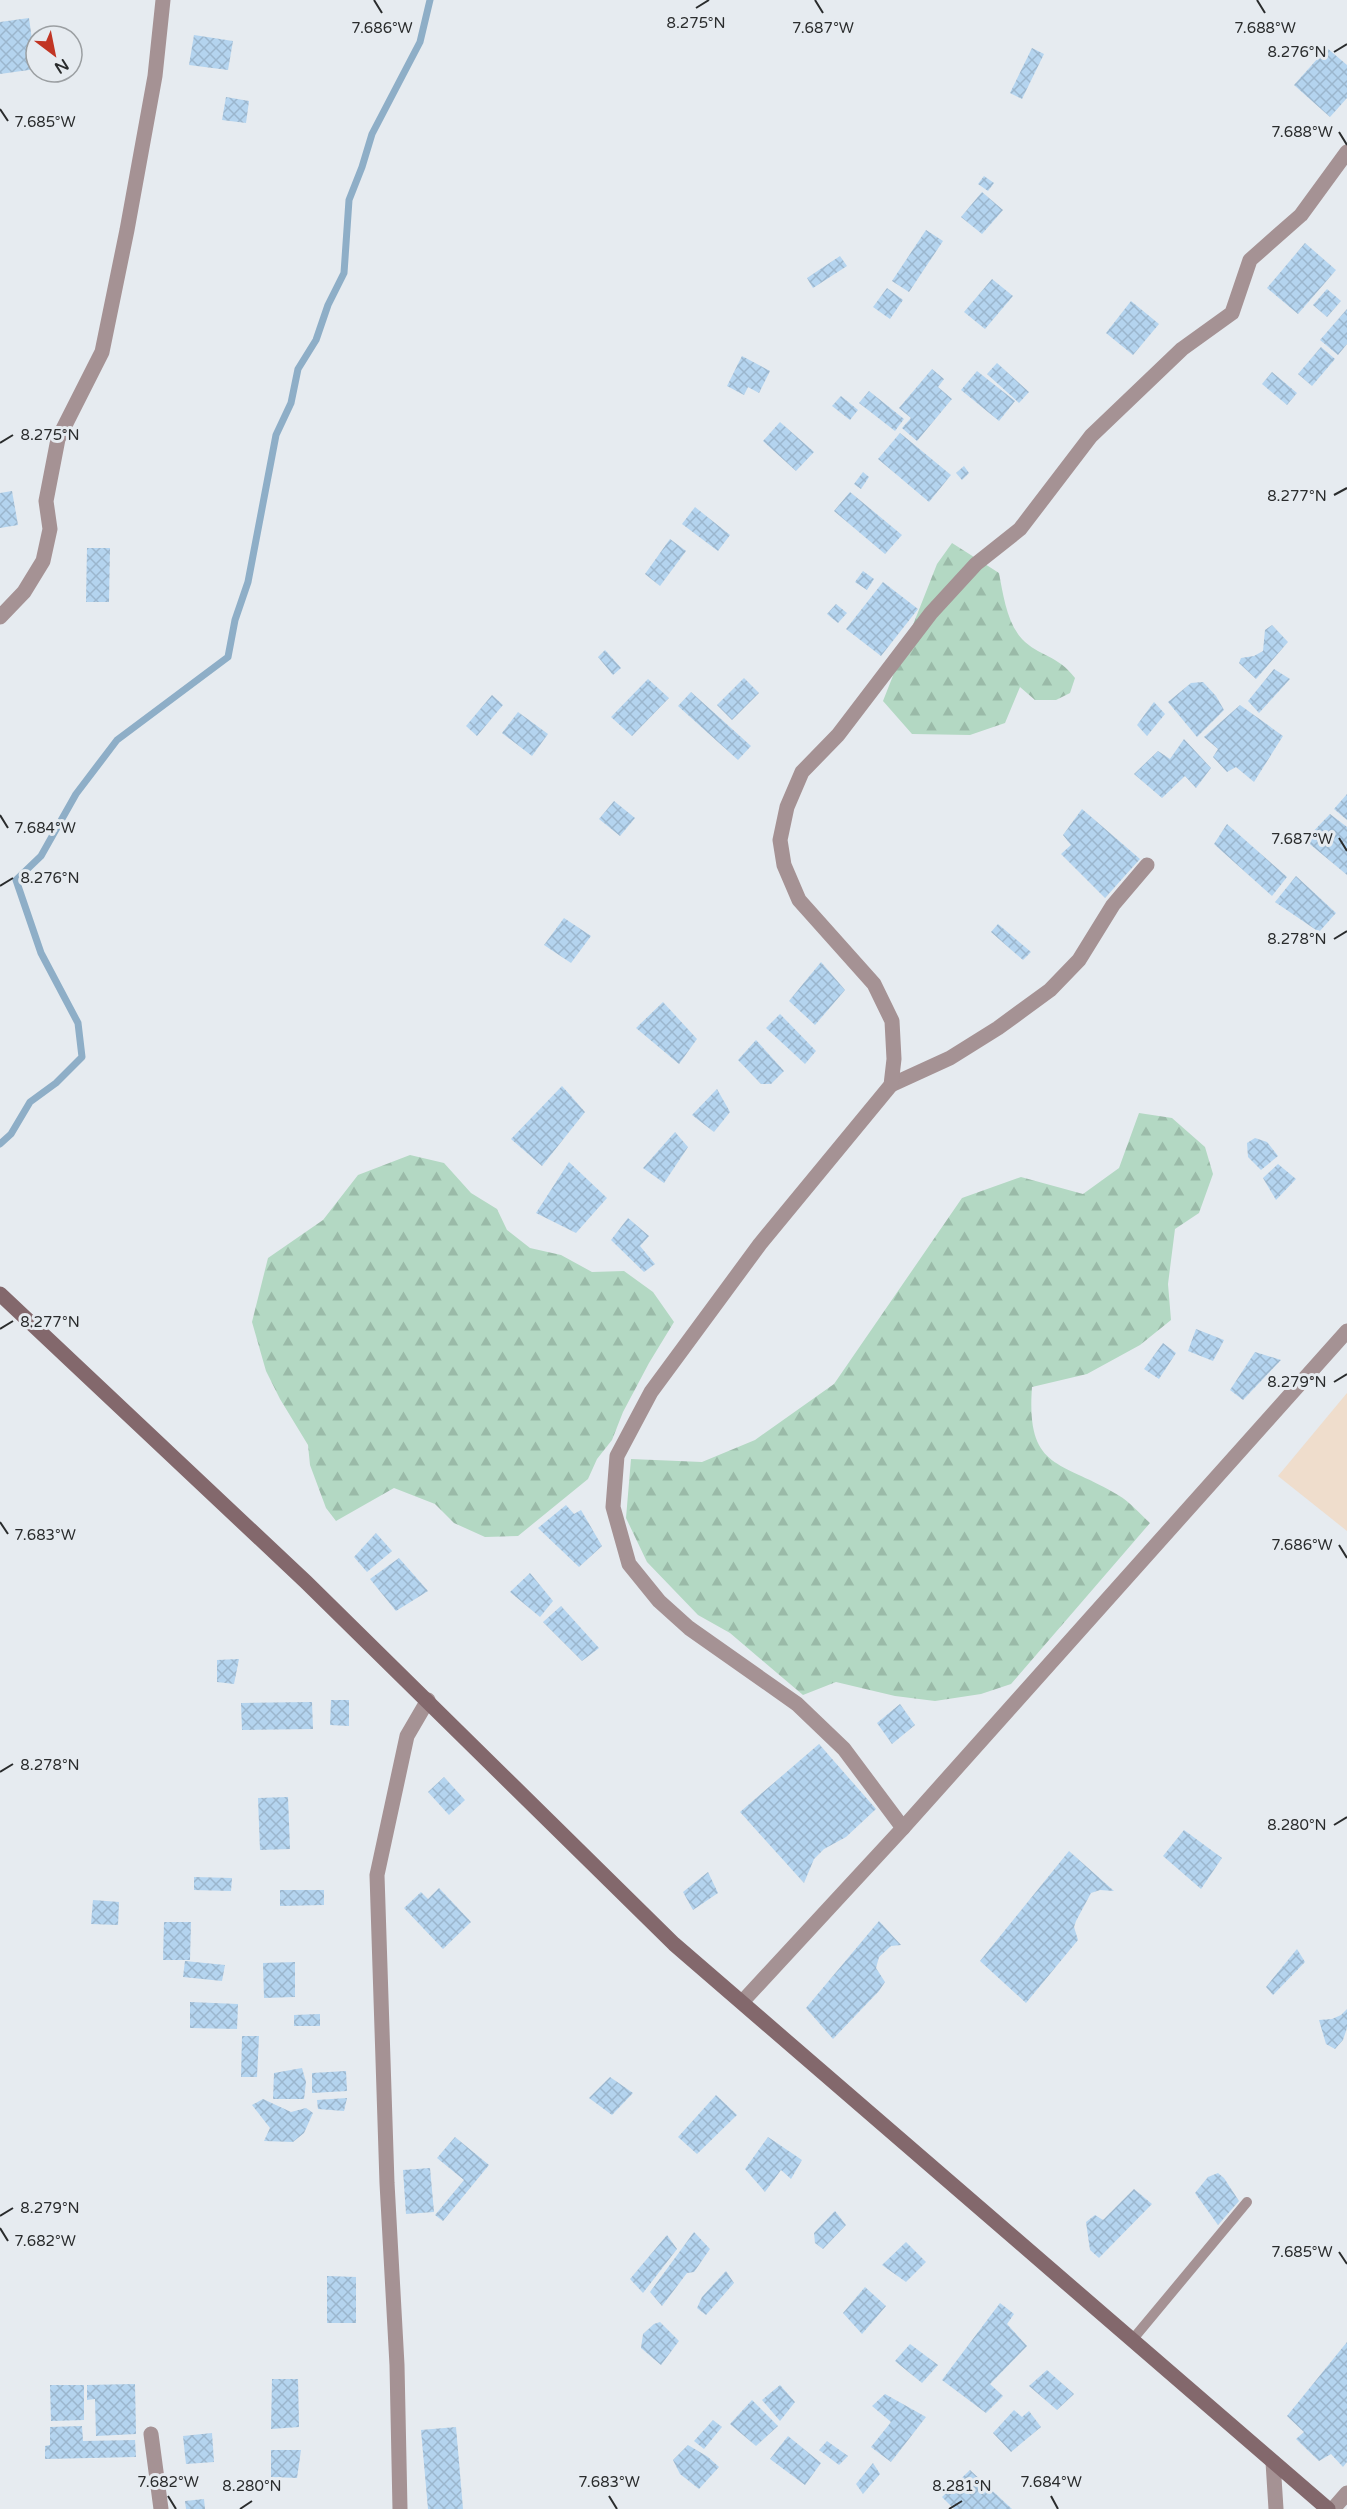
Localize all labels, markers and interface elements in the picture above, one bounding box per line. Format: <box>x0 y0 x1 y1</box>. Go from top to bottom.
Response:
text: 8.275°N <box>667 14 726 32</box>
text: 7.686°W <box>351 19 413 37</box>
text: 7.687°W <box>792 19 854 37</box>
text: 7.688°W <box>1234 19 1296 37</box>
north arrow <box>24 24 84 84</box>
text: 8.276°N <box>1267 43 1327 61</box>
text: N <box>51 54 72 78</box>
text: 7.685°W <box>14 113 76 131</box>
text: 7.688°W <box>1271 123 1333 141</box>
text: 8.275°N <box>21 426 80 444</box>
text: 8.277°N <box>1267 487 1327 505</box>
text: 7.684°W <box>14 819 76 837</box>
text: 7.687°W <box>1271 830 1333 848</box>
text: 8.276°N <box>20 869 80 887</box>
text: 8.278°N <box>1267 930 1327 948</box>
text: 8.277°N <box>20 1313 80 1331</box>
text: 8.279°N <box>1267 1373 1327 1391</box>
text: 7.683°W <box>14 1526 76 1544</box>
text: 7.686°W <box>1271 1536 1333 1554</box>
text: 8.278°N <box>20 1756 80 1774</box>
text: 8.280°N <box>1267 1816 1327 1834</box>
text: 8.279°N <box>20 2199 80 2217</box>
text: 7.682°W <box>14 2232 76 2250</box>
text: 7.685°W <box>1271 2243 1333 2261</box>
text: 7.682°W <box>137 2473 199 2491</box>
text: 7.683°W <box>578 2473 640 2491</box>
text: 7.684°W <box>1020 2473 1082 2491</box>
text: 8.280°N <box>222 2477 282 2495</box>
text: 8.281°N <box>932 2477 992 2495</box>

